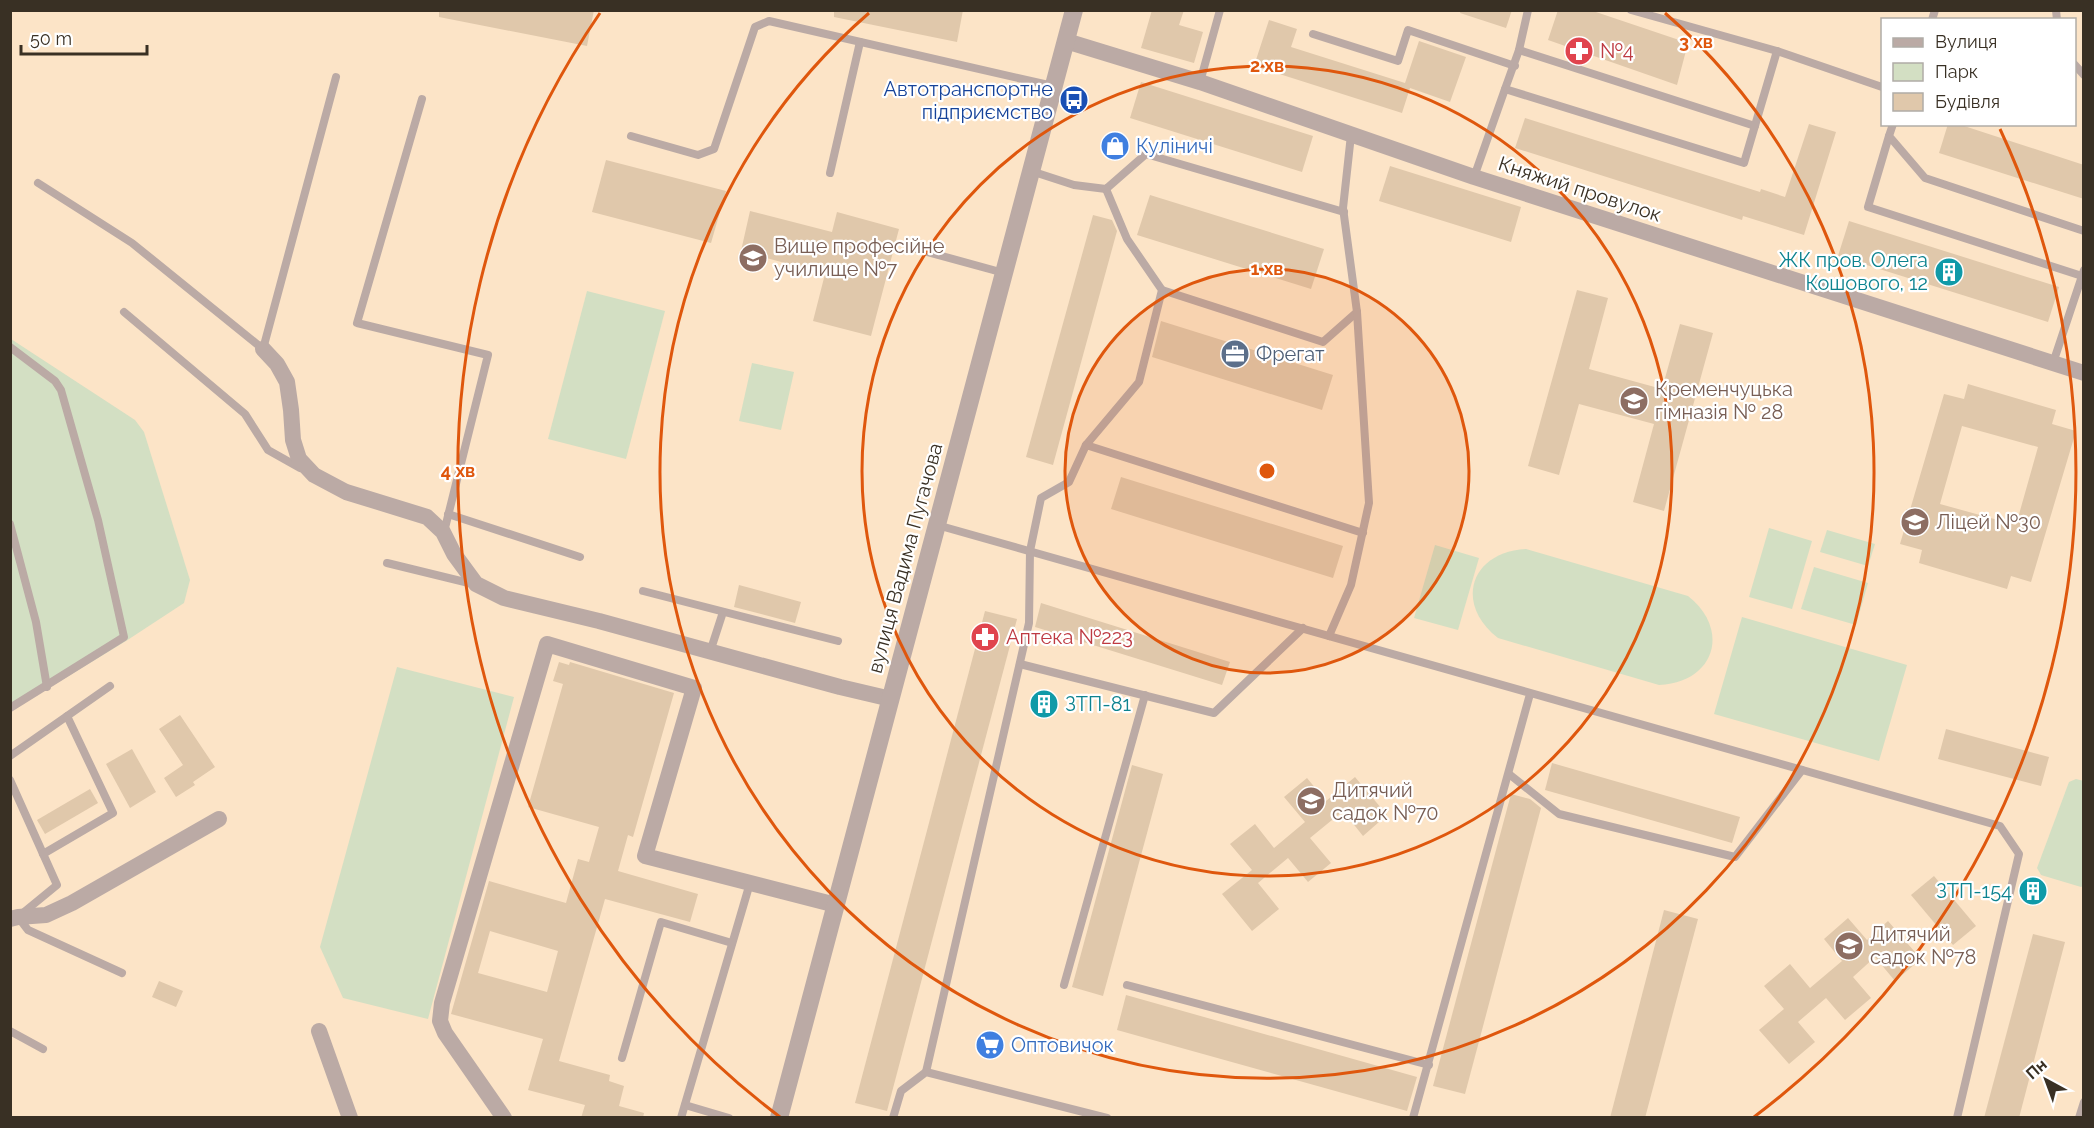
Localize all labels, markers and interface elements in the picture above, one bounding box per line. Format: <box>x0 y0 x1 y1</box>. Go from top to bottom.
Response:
scale bar <box>21 18 147 56</box>
legend <box>1881 18 2076 126</box>
text: 50 m <box>30 28 72 49</box>
text: 3 хв <box>1679 31 1713 52</box>
text: Вулиця <box>1935 31 1997 52</box>
pharmacy icon: №4 <box>1563 35 1595 67</box>
place label: №4 <box>1600 39 1634 63</box>
text: 2 хв <box>1250 55 1284 76</box>
text: Парк <box>1935 61 1978 82</box>
place label: Автотранспортне підприємство <box>883 77 1053 124</box>
bus stop icon: Автотранспортне підприємство <box>1058 84 1090 116</box>
text: Будівля <box>1935 91 2000 112</box>
shop icon: Куліничі <box>1099 130 1131 162</box>
place label: Куліничі <box>1136 134 1213 158</box>
street label: Княжий провулок <box>1495 151 1665 227</box>
place label: Вище професійне училище №7 <box>774 234 945 281</box>
school or university icon: Вище професійне училище №7 <box>737 242 769 274</box>
place label: ЖК пров. Олега Кошового, 12 <box>1778 248 1928 295</box>
building icon: ЖК пров. Олега Кошового, 12 <box>1933 256 1965 288</box>
text: 1 хв <box>1251 258 1283 279</box>
office icon: Фрегат <box>1219 338 1251 370</box>
place label: Фрегат <box>1256 342 1325 366</box>
place label: Кременчуцька гімназія № 28 <box>1655 377 1793 424</box>
school or university icon: Кременчуцька гімназія № 28 <box>1618 385 1650 417</box>
street label: вулиця Вадима Пугачова <box>863 440 947 676</box>
text: 4 хв <box>441 460 475 481</box>
centre of rings <box>1257 461 1277 481</box>
school or university icon: Ліцей №30 <box>1899 506 1931 538</box>
place label: Ліцей №30 <box>1936 510 2041 534</box>
pharmacy icon: Аптека №223 <box>969 621 1001 653</box>
place label: Аптека №223 <box>1006 625 1133 649</box>
building icon: ЗТП-81 <box>1028 688 1060 720</box>
place label: ЗТП-81 <box>1065 692 1132 716</box>
place label: Дитячий садок №70 <box>1332 778 1439 825</box>
school or university icon: Дитячий садок №70 <box>1295 785 1327 817</box>
building icon: ЗТП-154 <box>2017 875 2049 907</box>
place label: ЗТП-154 <box>1936 879 2012 903</box>
place label: Дитячий садок №78 <box>1870 922 1976 969</box>
school or university icon: Дитячий садок №78 <box>1833 930 1865 962</box>
supermarket icon: Оптовичок <box>974 1029 1006 1061</box>
place label: Оптовичок <box>1011 1033 1114 1057</box>
north arrow <box>2016 1050 2076 1110</box>
text: Пн <box>2022 1055 2051 1083</box>

